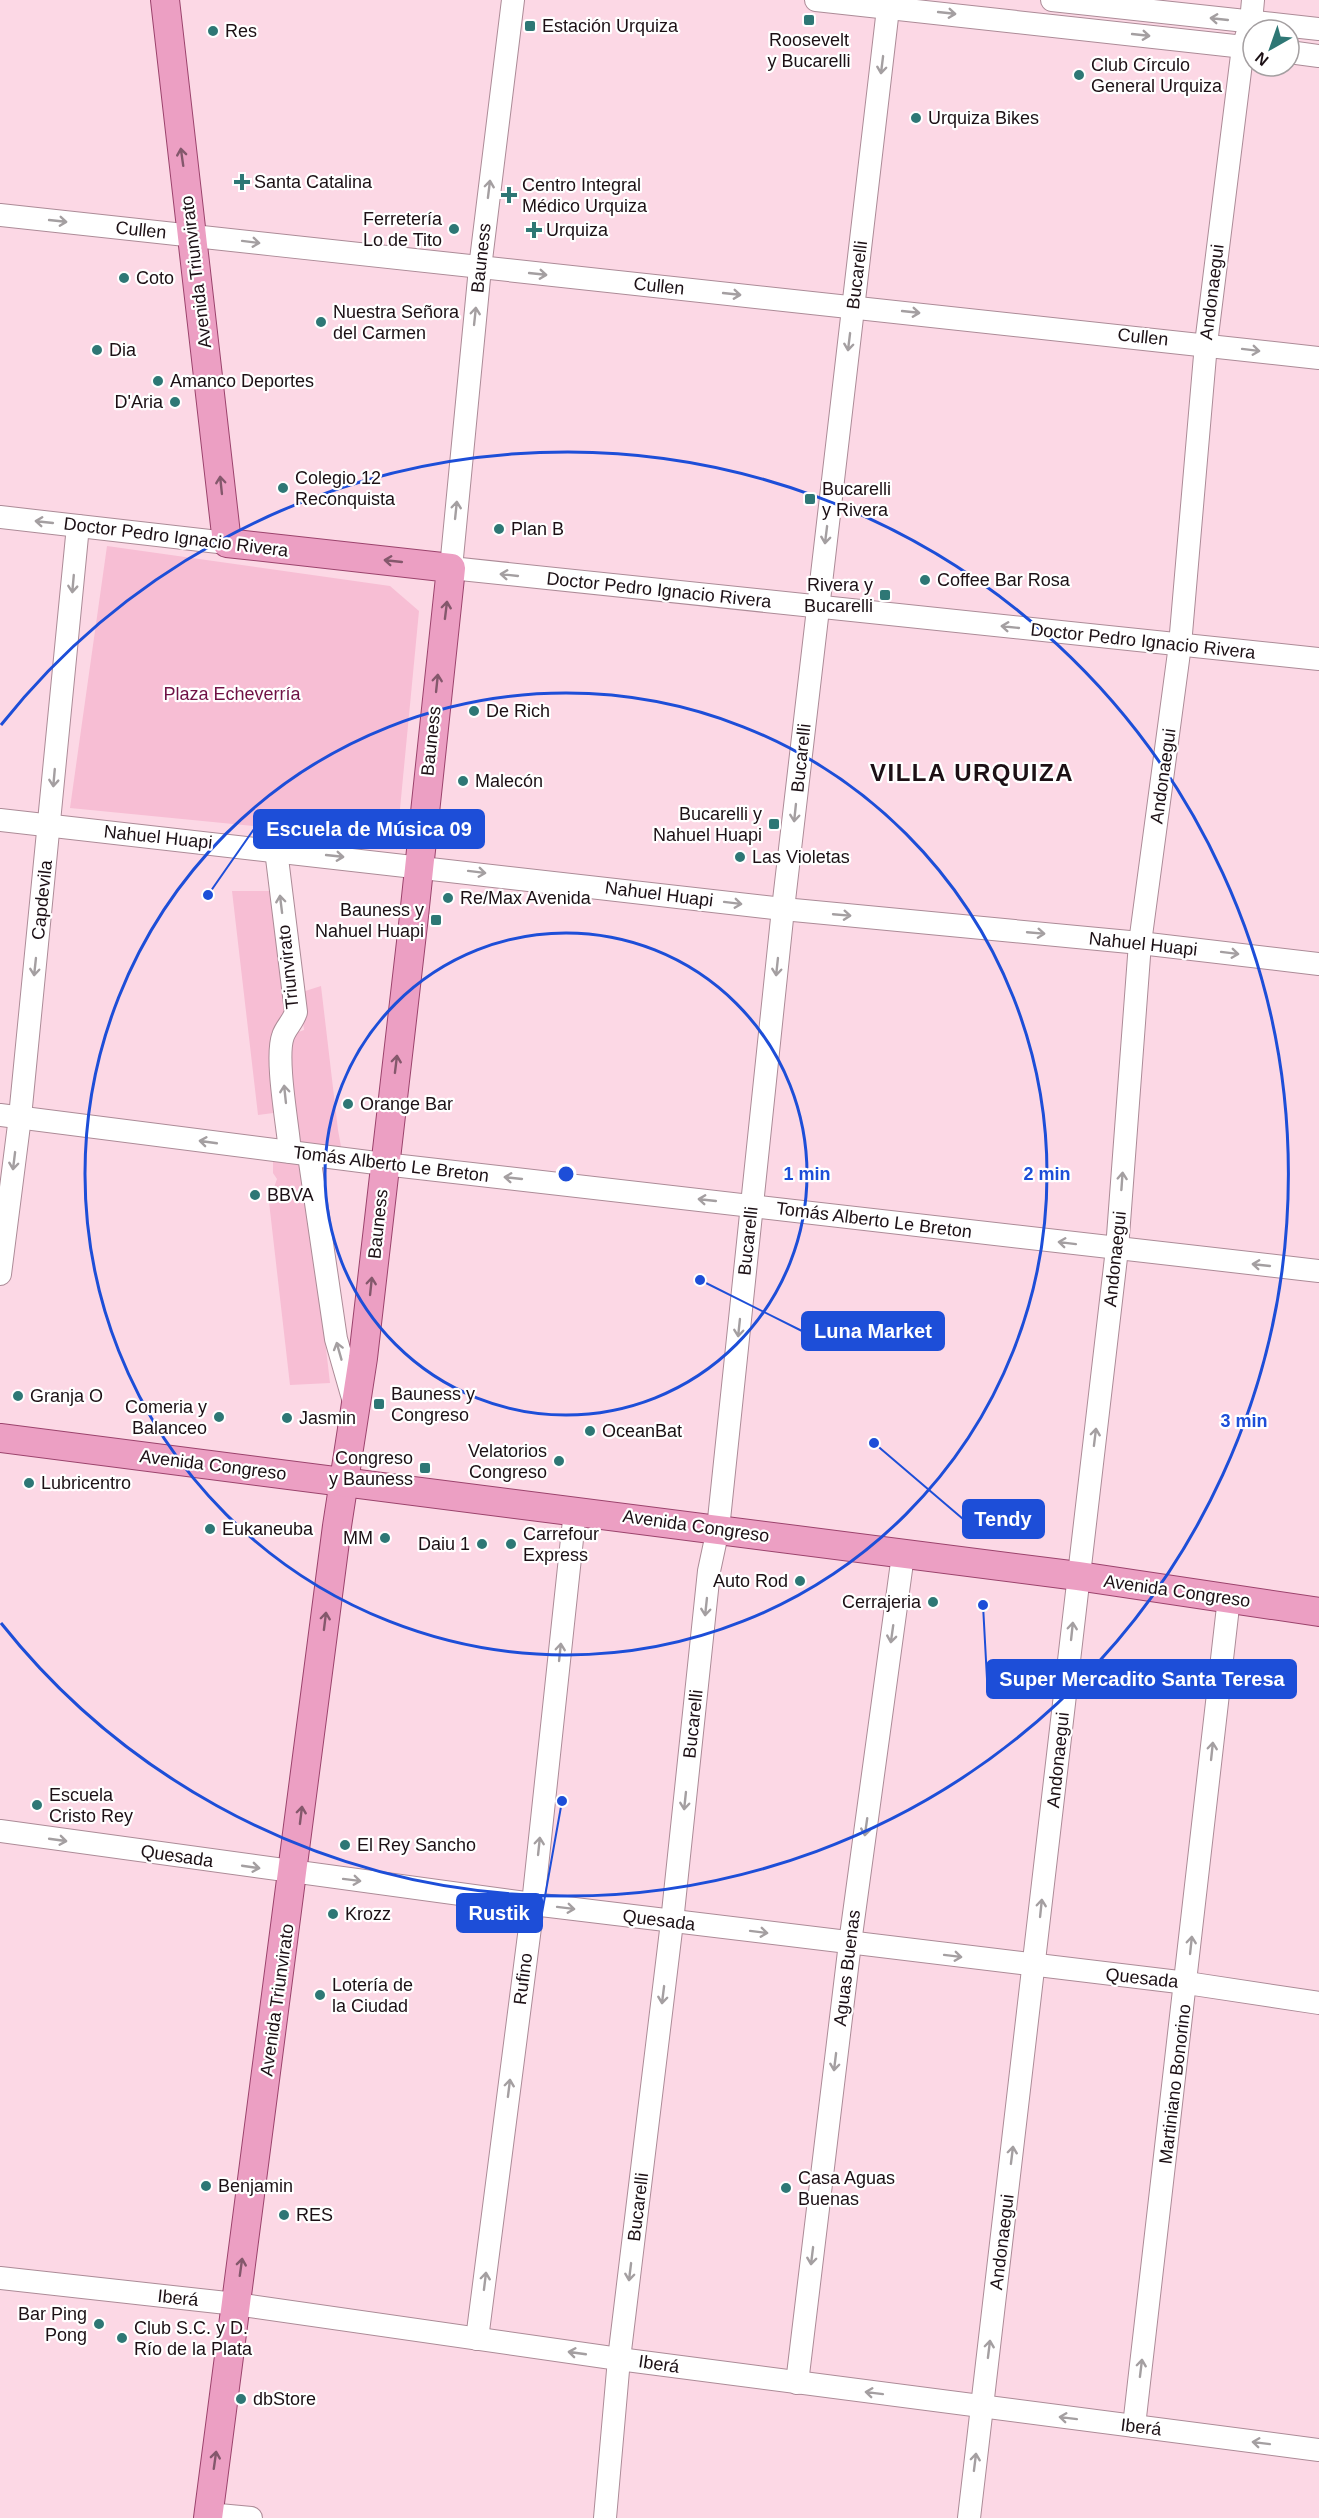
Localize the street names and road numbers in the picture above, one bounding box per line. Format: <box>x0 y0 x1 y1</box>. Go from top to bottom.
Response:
street label: Avenida Triunvirato <box>177 194 215 350</box>
street label: Cullen <box>115 217 167 243</box>
street label: Bauness <box>467 222 495 294</box>
street label: Bucarelli <box>843 240 871 310</box>
street label: Andonaegui <box>1196 243 1228 341</box>
street label: Cullen <box>633 273 685 299</box>
street label: Cullen <box>1117 324 1169 350</box>
street label: Doctor Pedro Ignacio Rivera <box>63 513 290 561</box>
street label: Doctor Pedro Ignacio Rivera <box>546 568 773 612</box>
street label: Doctor Pedro Ignacio Rivera <box>1030 619 1257 663</box>
street label: Bauness <box>417 705 445 777</box>
street label: Bucarelli <box>787 723 815 793</box>
street label: Andonaegui <box>1146 727 1180 825</box>
street label: Nahuel Huapi <box>103 821 213 853</box>
street label: Capdevila <box>28 858 56 941</box>
street label: Nahuel Huapi <box>604 877 714 911</box>
street label: Triunvirato <box>274 924 302 1010</box>
street label: Nahuel Huapi <box>1088 928 1198 960</box>
street label: Tomás Alberto Le Breton <box>292 1142 490 1186</box>
street label: Bauness <box>364 1188 392 1260</box>
street label: Tomás Alberto Le Breton <box>775 1198 973 1242</box>
street label: Bucarelli <box>734 1206 762 1276</box>
street label: Andonaegui <box>1100 1210 1130 1308</box>
street label: Avenida Congreso <box>138 1446 288 1484</box>
street label: Avenida Congreso <box>621 1506 771 1546</box>
street label: Avenida Congreso <box>1102 1571 1252 1611</box>
street label: Bucarelli <box>679 1689 707 1759</box>
street label: Andonaegui <box>1043 1711 1073 1809</box>
street label: Quesada <box>139 1841 216 1871</box>
street label: Quesada <box>622 1906 697 1934</box>
street label: Aguas Buenas <box>830 1909 864 2027</box>
street label: Avenida Triunvirato <box>256 1922 298 2078</box>
street label: Rufino <box>510 1952 536 2006</box>
street label: Quesada <box>1105 1964 1180 1992</box>
street label: Martiniano Bonorino <box>1155 2003 1195 2165</box>
street label: Bucarelli <box>624 2172 652 2242</box>
street label: Andonaegui <box>986 2193 1018 2291</box>
street label: Iberá <box>157 2286 200 2310</box>
street label: Iberá <box>637 2351 682 2377</box>
street label: Iberá <box>1119 2415 1164 2440</box>

